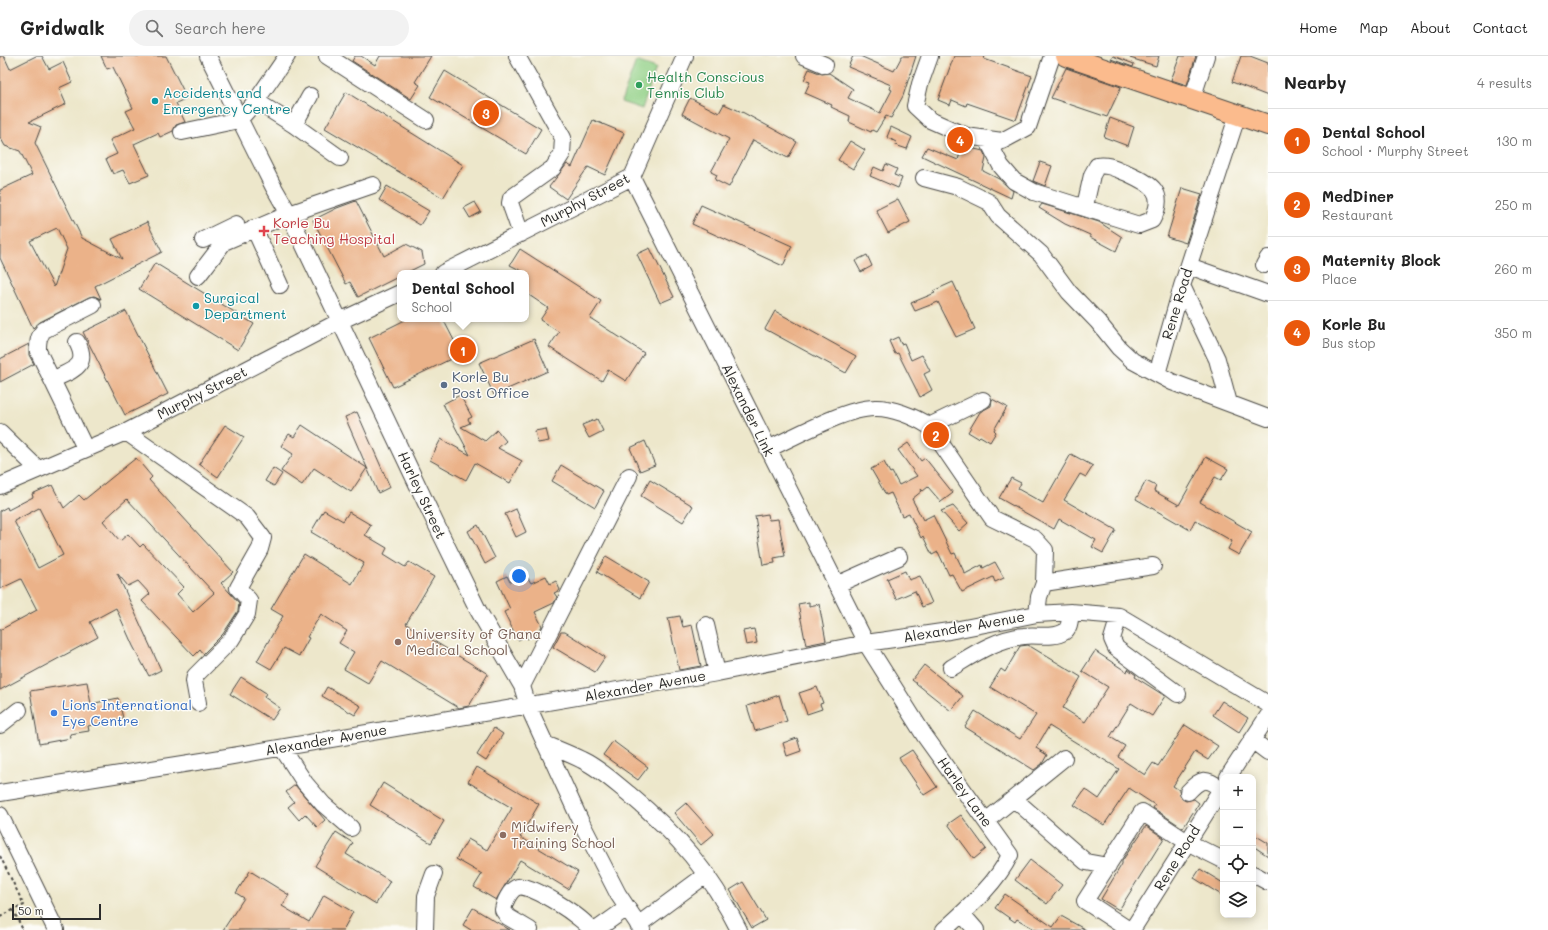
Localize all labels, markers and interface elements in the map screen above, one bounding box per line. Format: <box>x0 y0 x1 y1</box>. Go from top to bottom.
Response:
search box <box>129 10 409 46</box>
text: Gridwalk <box>20 15 105 40</box>
icon: search <box>143 17 165 39</box>
text: Search here <box>175 18 266 38</box>
text: Home <box>1299 18 1337 37</box>
text: Map <box>1359 18 1388 37</box>
text: About <box>1410 18 1451 37</box>
text: Contact <box>1473 18 1528 37</box>
place label: Health Conscious Tennis Club <box>647 67 765 102</box>
text: Nearby <box>1284 71 1346 93</box>
text: 4 results <box>1477 74 1532 91</box>
marker: Health Conscious Tennis Club <box>634 80 644 90</box>
place label: Accidents and Emergency Centre <box>163 83 291 118</box>
marker: Accidents and Emergency Centre <box>150 96 160 106</box>
pin: 3 <box>473 98 499 128</box>
text: Dental School <box>1322 122 1425 142</box>
pin: 4 <box>947 125 973 155</box>
text: 1 <box>1294 132 1300 149</box>
text: 130 m <box>1496 132 1532 149</box>
text: School · Murphy Street <box>1322 142 1469 159</box>
street label: Murphy Street <box>537 168 633 231</box>
text: MedDiner <box>1322 186 1394 206</box>
text: 2 <box>1293 196 1301 213</box>
text: 250 m <box>1495 196 1532 213</box>
text: Restaurant <box>1322 206 1393 223</box>
place label: Korle Bu Teaching Hospital <box>273 213 395 248</box>
marker: Korle Bu Teaching Hospital <box>258 225 270 237</box>
text: Maternity Block <box>1322 250 1441 270</box>
text: 3 <box>1293 260 1301 277</box>
text: 260 m <box>1494 260 1532 277</box>
street label: Rene Road <box>1157 266 1196 342</box>
popup <box>397 270 529 322</box>
text: Place <box>1322 270 1357 287</box>
text: Dental School <box>412 278 514 298</box>
place label: Surgical Department <box>204 288 287 323</box>
text: School <box>412 298 453 315</box>
marker: Surgical Department <box>191 301 201 311</box>
text: Korle Bu <box>1322 314 1386 334</box>
text: 4 <box>1293 324 1301 341</box>
text: 350 m <box>1494 324 1532 341</box>
text: Bus stop <box>1322 334 1375 351</box>
pin: 1 <box>450 335 476 365</box>
street label: Alexander Link <box>718 360 779 460</box>
street label: Murphy Street <box>153 362 250 423</box>
place label: Korle Bu Post Office <box>452 367 529 402</box>
marker: Korle Bu Post Office <box>439 380 449 390</box>
pin: 2 <box>923 420 949 450</box>
street label: Harley Street <box>394 448 451 542</box>
your location <box>509 566 529 586</box>
street label: Alexander Avenue <box>902 606 1026 647</box>
place label: University of Ghana Medical School <box>406 624 541 659</box>
marker: University of Ghana Medical School <box>393 637 403 647</box>
street label: Alexander Avenue <box>583 665 707 706</box>
place label: Lions International Eye Centre <box>62 695 192 730</box>
marker: Lions International Eye Centre <box>49 708 59 718</box>
street label: Alexander Avenue <box>264 719 388 760</box>
street label: Harley Lane <box>934 753 997 831</box>
map controls <box>1220 774 1256 918</box>
button: + <box>1220 774 1256 810</box>
button: − <box>1220 810 1256 846</box>
place label: Midwifery Training School <box>511 817 615 852</box>
street label: Rene Road <box>1149 821 1204 894</box>
marker: Midwifery Training School <box>498 830 508 840</box>
button: locate <box>1220 846 1256 882</box>
button: layers <box>1220 882 1256 918</box>
scale bar <box>12 902 101 921</box>
text: 50 m <box>18 903 44 918</box>

